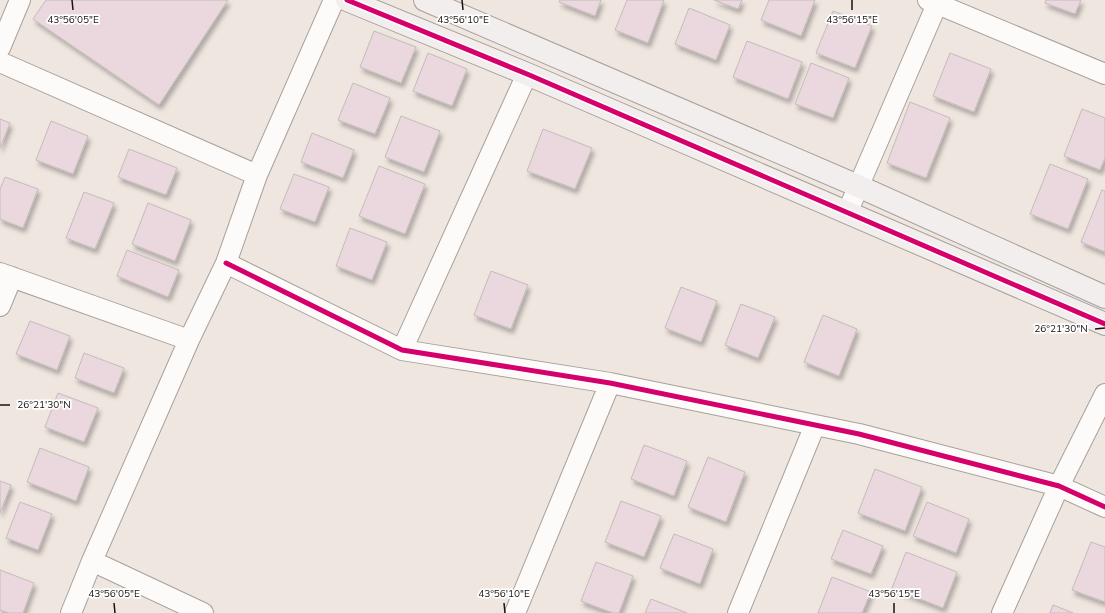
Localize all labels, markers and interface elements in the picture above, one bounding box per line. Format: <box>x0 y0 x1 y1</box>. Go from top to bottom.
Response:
text: 43°56'05"E <box>47 13 99 26</box>
text: 43°56'10"E <box>437 13 489 26</box>
text: 43°56'15"E <box>826 13 878 26</box>
text: 26°21'30"N <box>1034 322 1088 335</box>
text: 26°21'30"N <box>17 398 71 411</box>
text: 43°56'05"E <box>88 587 140 600</box>
text: 43°56'10"E <box>478 587 530 600</box>
text: 43°56'15"E <box>868 587 920 600</box>

